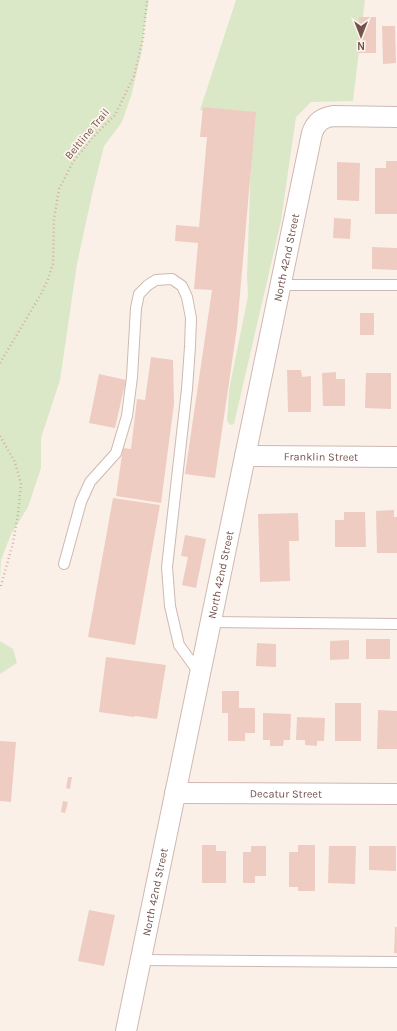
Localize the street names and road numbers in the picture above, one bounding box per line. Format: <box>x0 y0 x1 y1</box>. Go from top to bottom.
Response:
street label: Beltline Trail <box>62 106 112 162</box>
street label: North 42nd Street <box>271 212 302 303</box>
street label: Franklin Street <box>284 450 358 463</box>
street label: North 42nd Street <box>205 530 236 620</box>
street label: Decatur Street <box>250 787 322 800</box>
street label: North 42nd Street <box>139 847 170 937</box>

